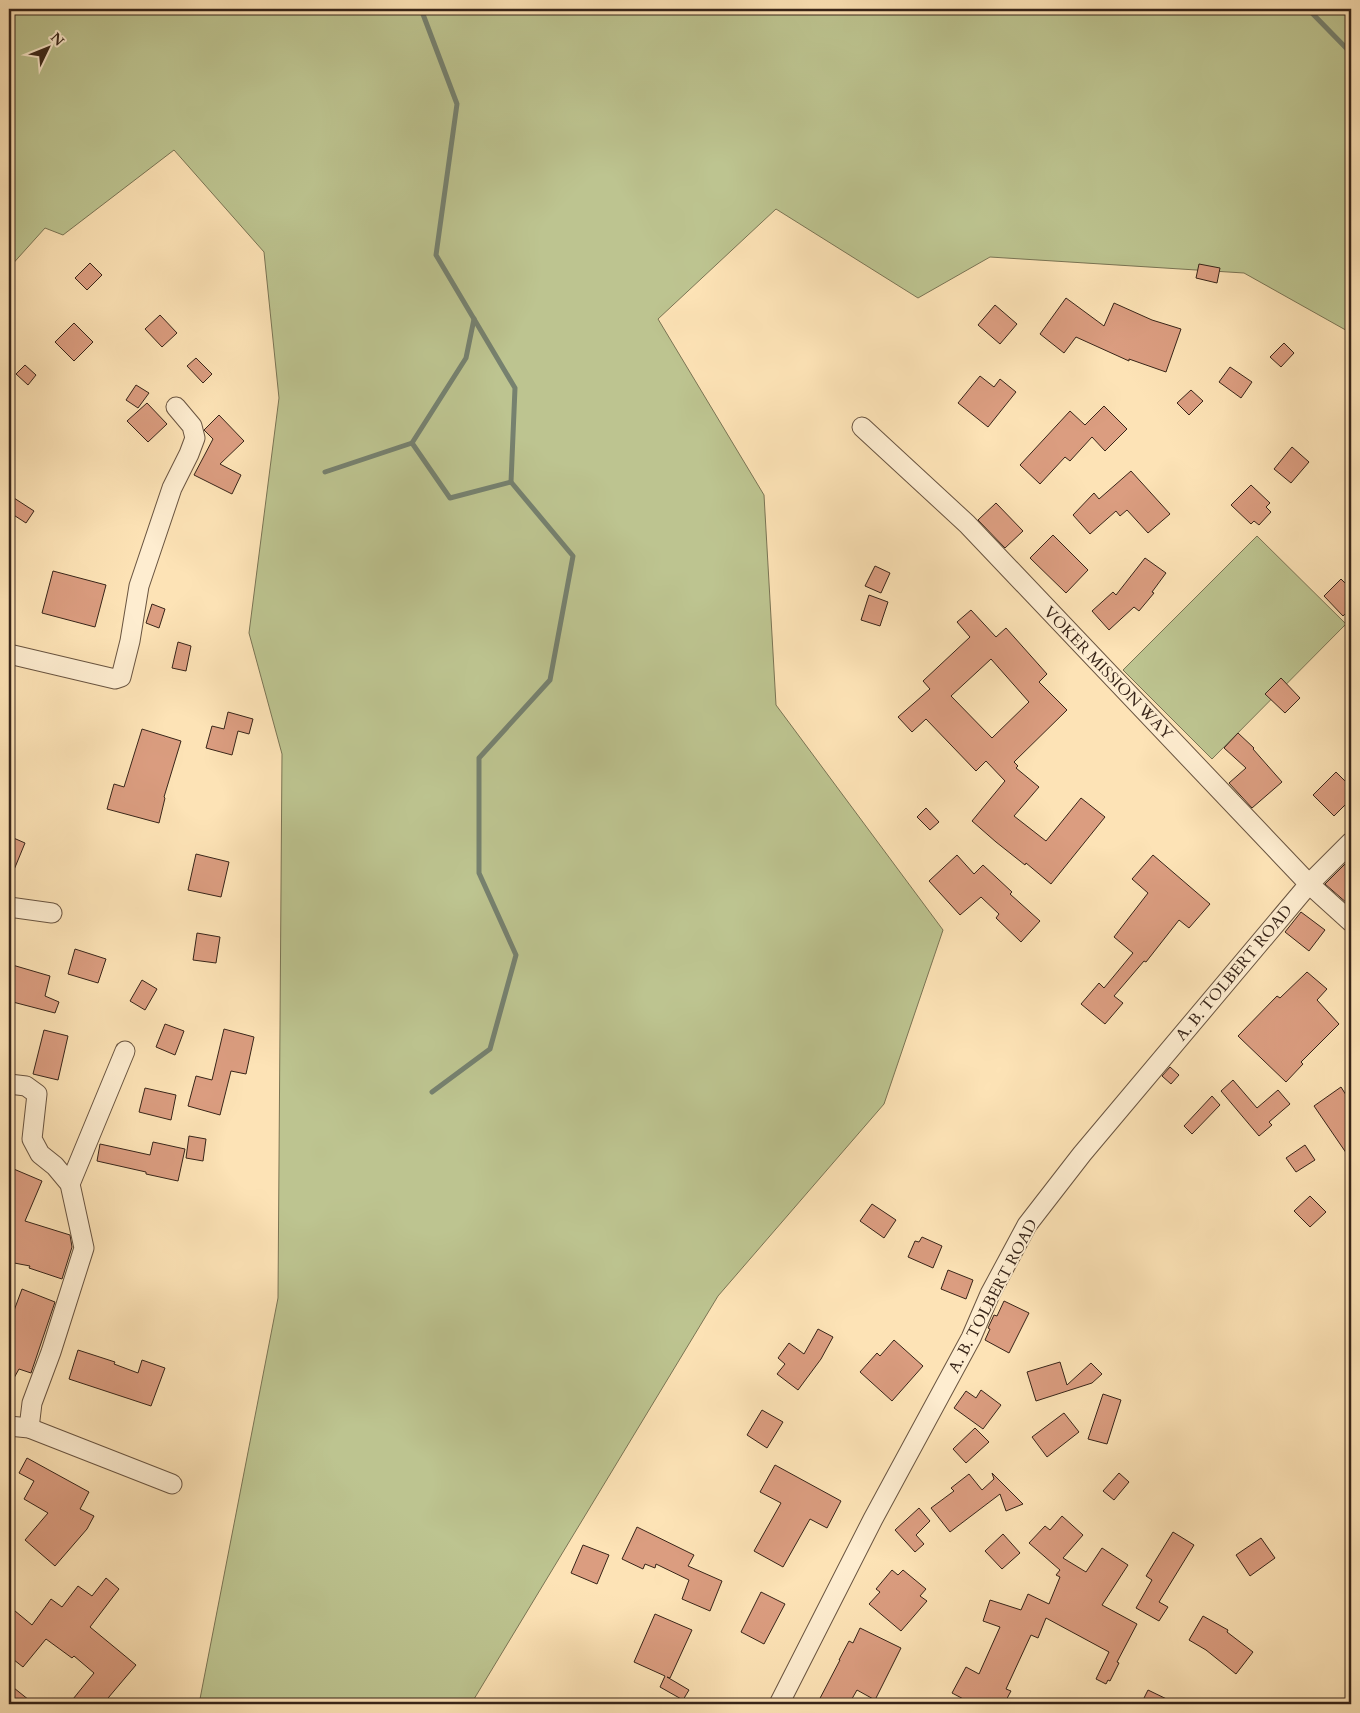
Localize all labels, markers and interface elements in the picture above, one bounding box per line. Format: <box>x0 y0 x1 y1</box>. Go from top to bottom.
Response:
north arrow <box>22 22 72 72</box>
text: N <box>46 29 68 50</box>
street label: VOKER MISSION WAY <box>1038 602 1178 745</box>
street label: A. B. TOLBERT ROAD <box>1170 900 1298 1046</box>
street label: A. B. TOLBERT ROAD <box>943 1215 1043 1377</box>

